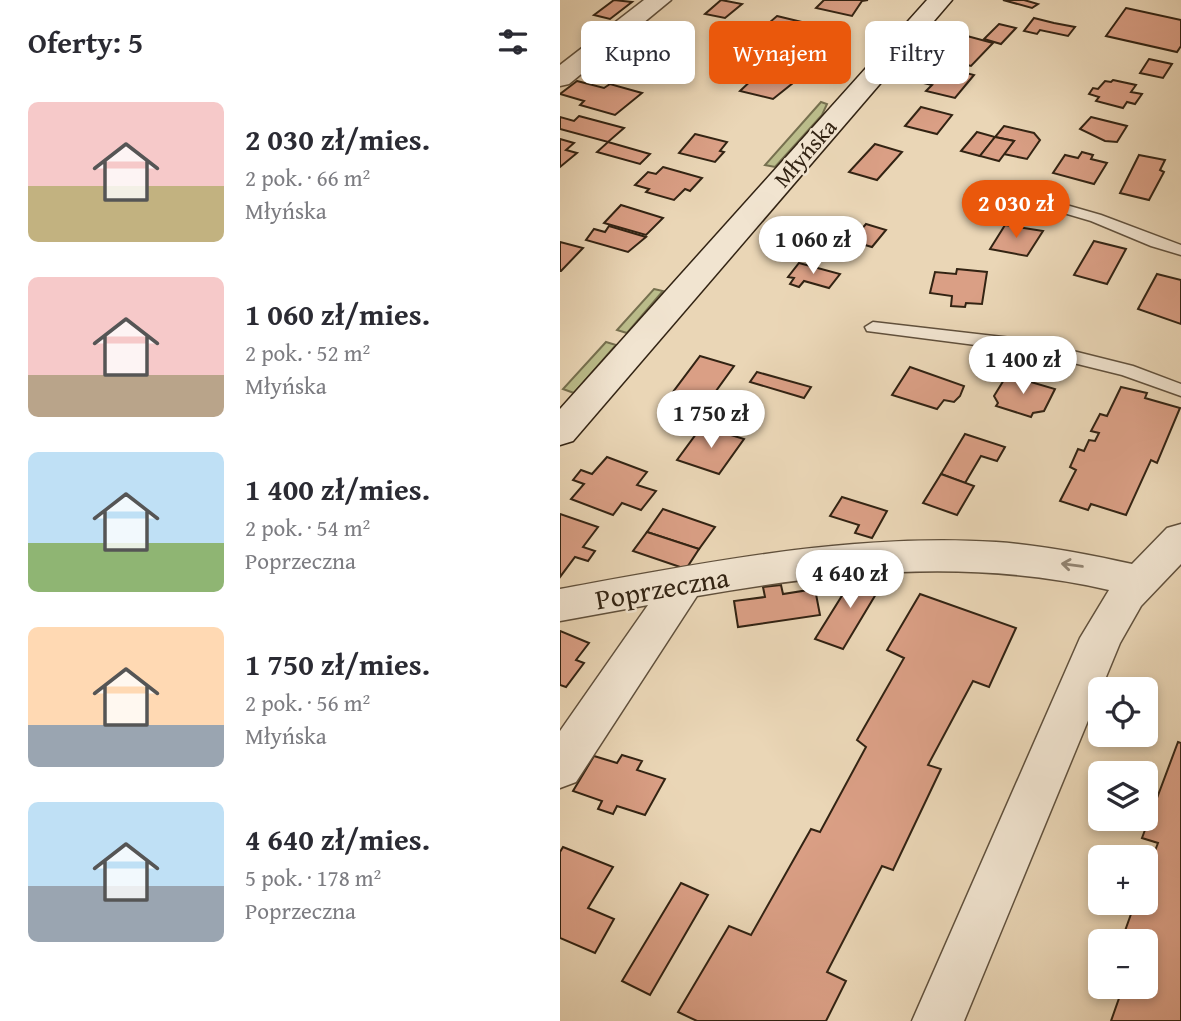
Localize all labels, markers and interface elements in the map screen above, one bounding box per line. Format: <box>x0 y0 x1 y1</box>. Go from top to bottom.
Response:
text: Oferty: 5 <box>28 20 143 64</box>
chip: Kupno <box>581 21 695 84</box>
chip: Wynajem <box>709 21 851 84</box>
chip: Filtry <box>865 21 969 84</box>
icon: filters <box>494 23 532 61</box>
street label: Młyńska <box>765 111 844 194</box>
text: 2 030 zł/mies. <box>245 117 430 161</box>
icon: home <box>84 130 168 214</box>
text: 2 pok. · 66 m² <box>245 161 370 194</box>
pin: 2 030 zł <box>944 180 1088 240</box>
text: 2 030 zł <box>978 186 1054 219</box>
text: Młyńska <box>245 194 327 227</box>
pin: 1 060 zł <box>741 216 885 276</box>
text: 1 060 zł <box>775 222 851 255</box>
text: 1 060 zł/mies. <box>245 292 430 336</box>
icon: home <box>84 305 168 389</box>
text: 2 pok. · 52 m² <box>245 336 370 369</box>
pin: 1 400 zł <box>951 336 1095 396</box>
text: 1 400 zł <box>985 342 1061 375</box>
text: Młyńska <box>245 369 327 402</box>
pin: 1 750 zł <box>639 391 783 450</box>
text: 1 750 zł <box>673 396 749 429</box>
text: 1 400 zł/mies. <box>245 467 430 511</box>
icon: home <box>84 480 168 564</box>
text: 2 pok. · 54 m² <box>245 511 370 544</box>
text: Poprzeczna <box>245 544 356 577</box>
pin: 4 640 zł <box>778 550 922 610</box>
street label: Poprzeczna <box>592 555 733 619</box>
text: 4 640 zł <box>812 556 888 589</box>
one-way arrow <box>1061 558 1084 571</box>
text: 1 750 zł/mies. <box>245 642 430 686</box>
icon: home <box>84 655 168 739</box>
map controls <box>1088 677 1158 999</box>
button: locate <box>1088 677 1158 747</box>
text: 2 pok. · 56 m² <box>245 686 370 719</box>
text: Młyńska <box>245 719 327 752</box>
button: layers <box>1088 761 1158 831</box>
text: 4 640 zł/mies. <box>245 817 430 861</box>
icon: home <box>84 830 168 914</box>
button: + <box>1088 845 1158 915</box>
text: 5 pok. · 178 m² <box>245 861 381 894</box>
text: Poprzeczna <box>245 894 356 927</box>
button: − <box>1088 929 1158 999</box>

